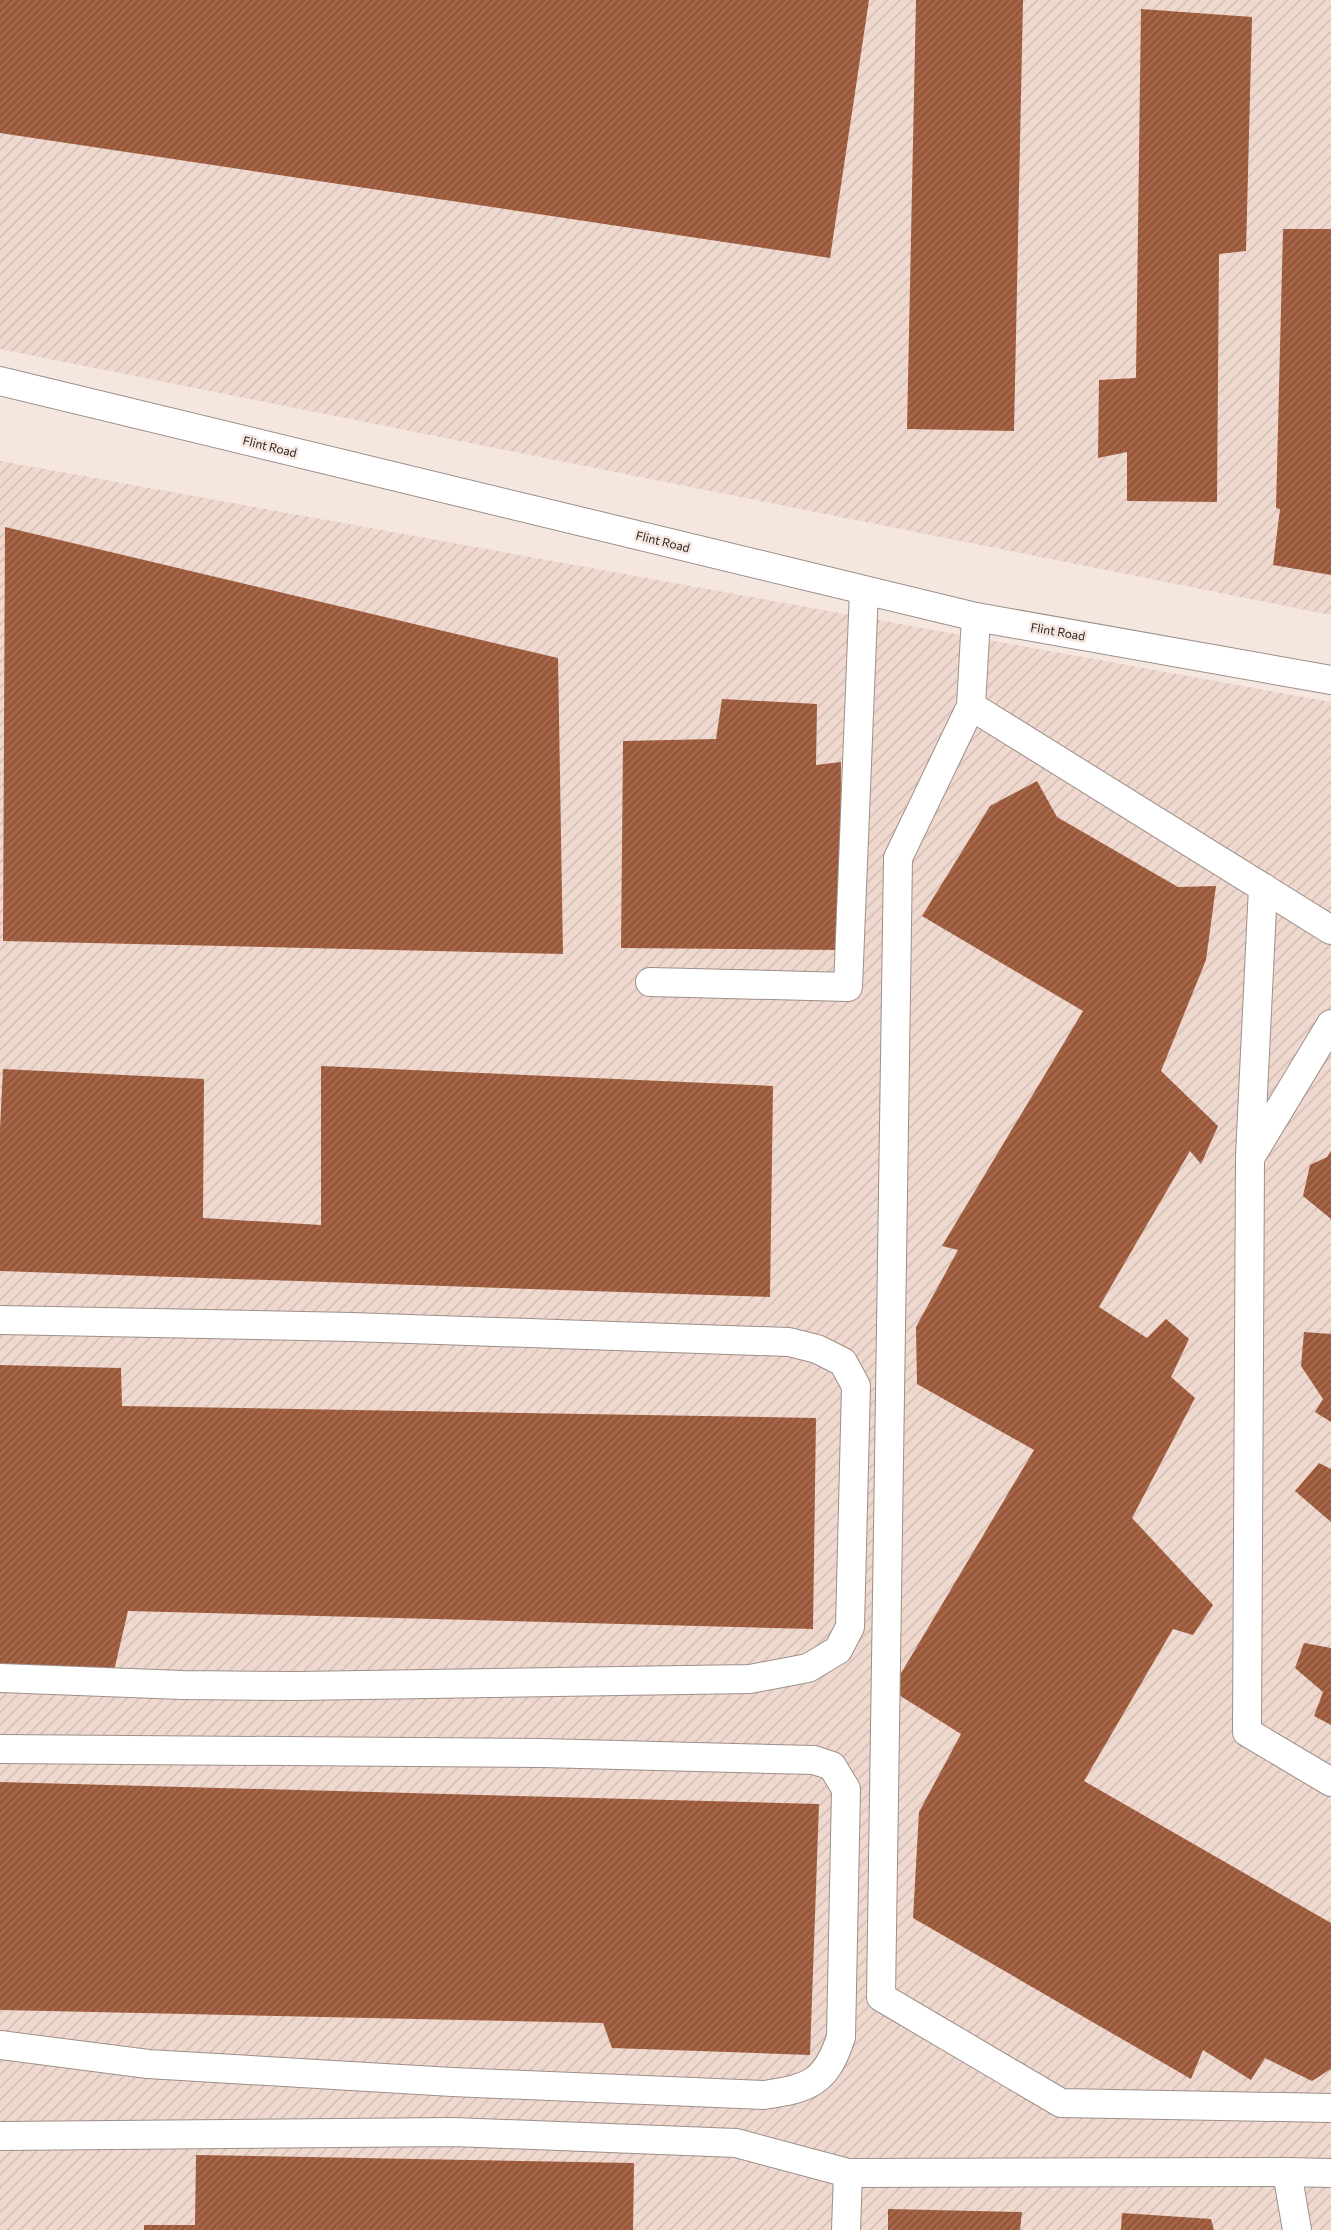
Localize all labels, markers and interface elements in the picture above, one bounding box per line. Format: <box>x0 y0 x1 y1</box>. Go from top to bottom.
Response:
street label: Flint Road <box>242 433 299 459</box>
street label: Flint Road <box>635 528 692 554</box>
street label: Flint Road <box>1030 619 1086 643</box>

